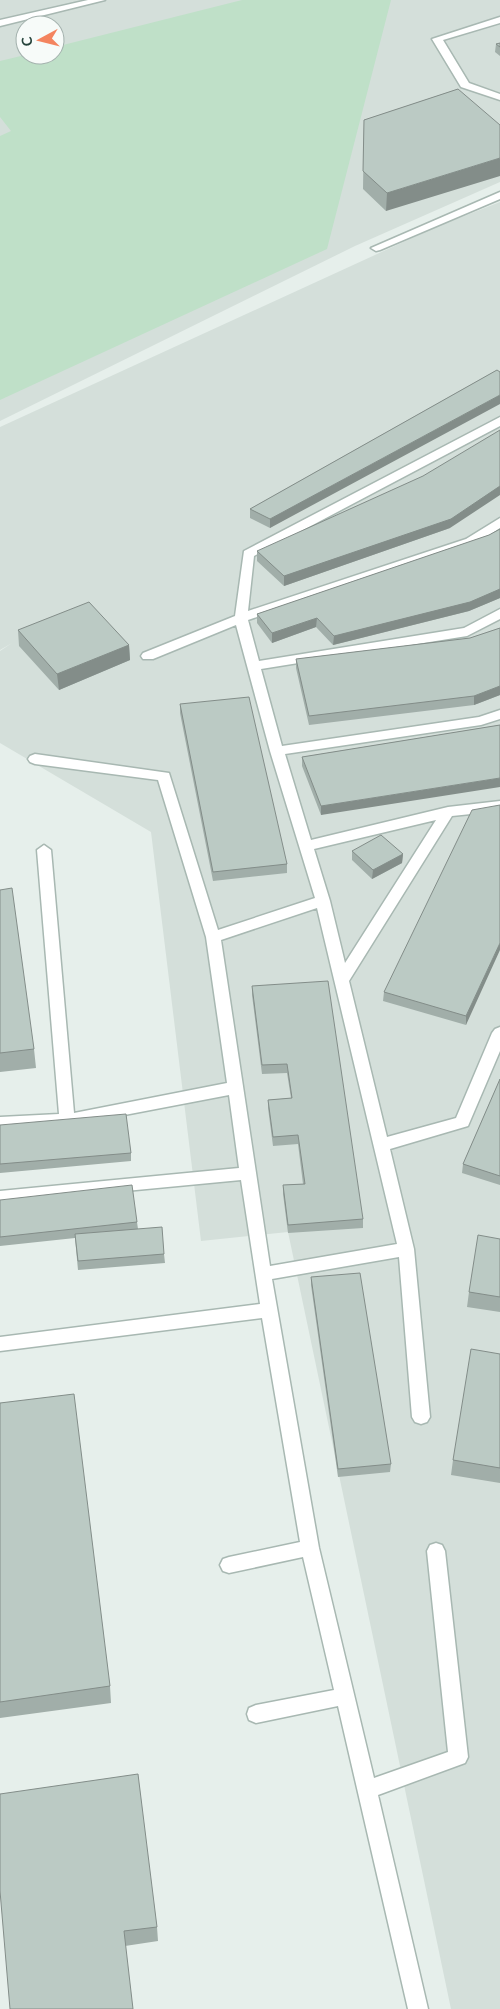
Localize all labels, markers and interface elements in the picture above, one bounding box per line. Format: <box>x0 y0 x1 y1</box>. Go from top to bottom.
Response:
north arrow <box>15 15 65 65</box>
text: С <box>18 35 36 47</box>

